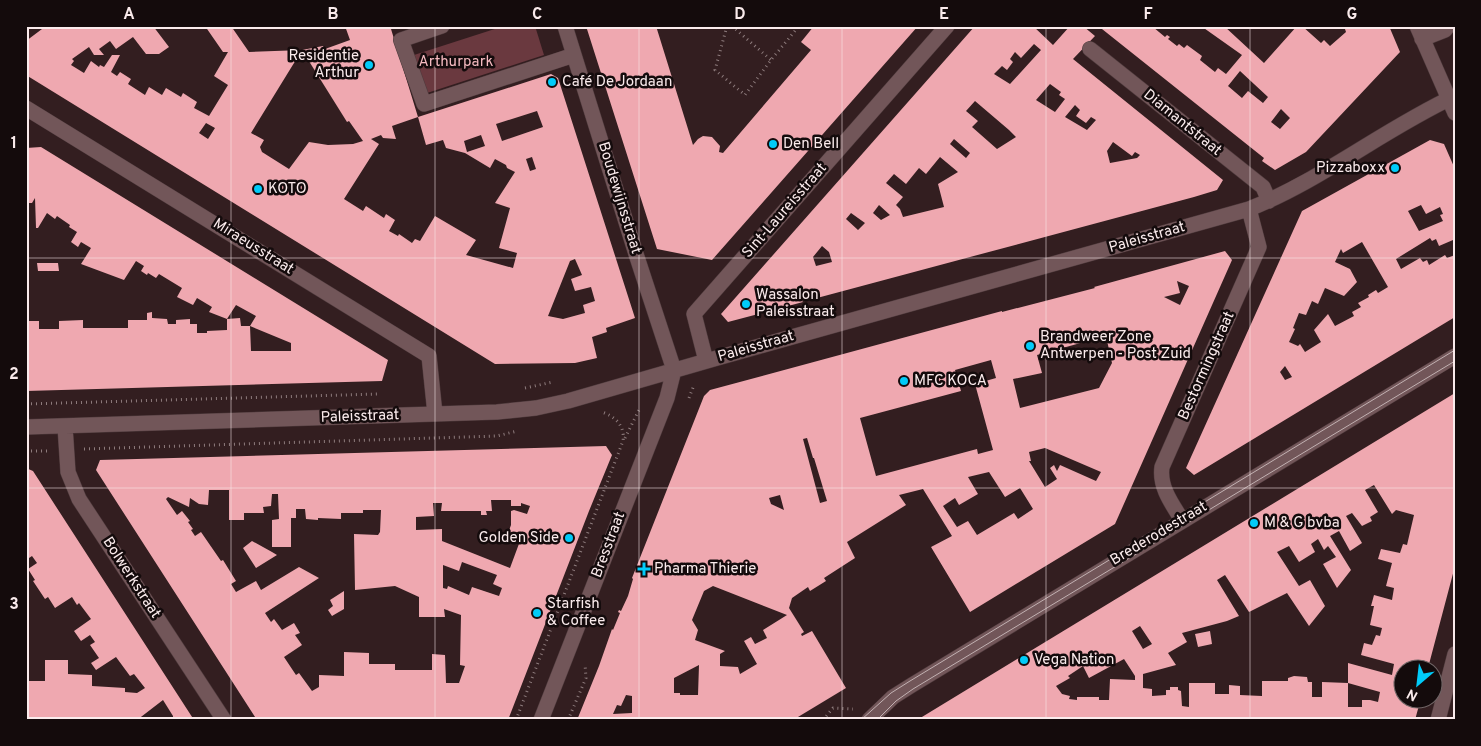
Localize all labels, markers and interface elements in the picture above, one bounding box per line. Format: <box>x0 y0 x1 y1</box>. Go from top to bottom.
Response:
text: A <box>123 5 135 25</box>
text: B <box>327 5 339 25</box>
text: C <box>532 5 542 25</box>
text: D <box>734 5 746 25</box>
text: E <box>939 5 949 25</box>
text: F <box>1143 5 1153 25</box>
text: G <box>1347 5 1357 25</box>
place label: Residentie Arthur <box>289 47 359 83</box>
park label: Arthurpark <box>419 53 493 72</box>
marker: Residentie Arthur <box>363 59 375 71</box>
place label: Café De Jordaan <box>562 73 672 92</box>
marker: Café De Jordaan <box>546 76 558 88</box>
street label: Diamantstraat <box>1139 86 1225 160</box>
text: 1 <box>11 134 17 154</box>
place label: Den Bell <box>783 135 839 154</box>
marker: Den Bell <box>767 138 779 150</box>
street label: Boudewijnsstraat <box>593 140 645 256</box>
place label: Pizzaboxx <box>1316 159 1385 178</box>
street label: Sint-Laureisstraat <box>739 160 831 262</box>
marker: Pizzaboxx <box>1389 162 1401 174</box>
place label: KOTO <box>268 180 307 199</box>
marker: KOTO <box>252 183 264 195</box>
street label: Miraeusstraat <box>209 215 297 279</box>
street label: Paleisstraat <box>1107 218 1187 258</box>
place label: Wassalon Paleisstraat <box>756 286 835 322</box>
marker: Wassalon Paleisstraat <box>740 298 752 310</box>
street label: Bestormingstraat <box>1175 309 1239 423</box>
street label: Paleisstraat <box>716 327 796 367</box>
place label: Brandweer Zone Antwerpen - Post Zuid <box>1040 328 1191 364</box>
marker: Brandweer Zone Antwerpen - Post Zuid <box>1024 340 1036 352</box>
text: 2 <box>9 365 19 385</box>
place label: MFC KOCA <box>914 372 987 391</box>
marker: MFC KOCA <box>898 375 910 387</box>
street label: Paleisstraat <box>320 406 400 428</box>
street label: Brederodestraat <box>1107 498 1211 570</box>
street label: Bresstraat <box>588 509 630 581</box>
place label: M & G bvba <box>1264 514 1340 533</box>
marker: M & G bvba <box>1248 517 1260 529</box>
place label: Golden Side <box>478 529 559 548</box>
marker: Golden Side <box>563 532 575 544</box>
street label: Bolwerkstraat <box>98 534 164 622</box>
place label: Pharma Thierie <box>654 560 756 579</box>
marker: Pharma Thierie <box>638 563 650 575</box>
text: 3 <box>9 595 19 615</box>
place label: Starfish & Coffee <box>547 595 605 631</box>
marker: Starfish & Coffee <box>531 607 543 619</box>
place label: Vega Nation <box>1034 651 1114 670</box>
marker: Vega Nation <box>1018 654 1030 666</box>
north arrow <box>1394 658 1444 708</box>
text: N <box>1404 684 1421 704</box>

